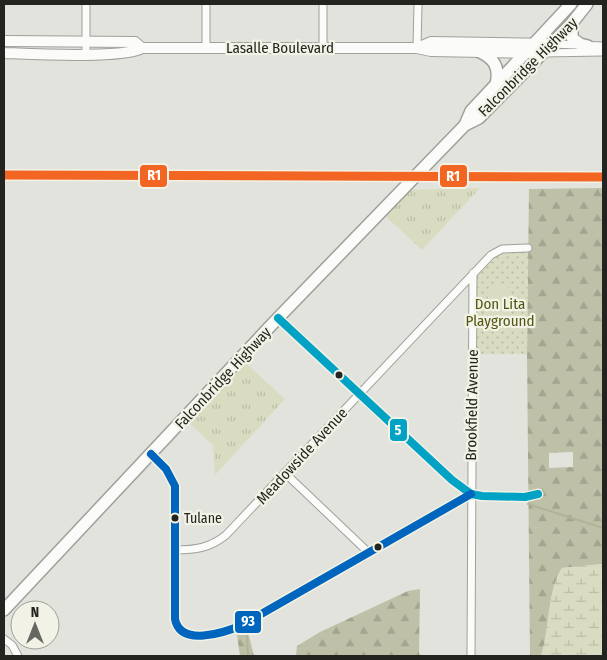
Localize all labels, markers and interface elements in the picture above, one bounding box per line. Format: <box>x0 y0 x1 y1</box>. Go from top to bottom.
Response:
street label: Falconbridge Highway <box>475 13 582 120</box>
street label: Lasalle Boulevard <box>226 39 334 57</box>
line badge: R1 <box>139 164 168 188</box>
line badge: R1 <box>439 164 468 188</box>
text: R1 <box>147 167 161 184</box>
text: R1 <box>446 168 460 185</box>
park label: Don Lita Playground <box>466 295 534 330</box>
street label: Falconbridge Highway <box>171 323 275 433</box>
street label: Brookfield Avenue <box>462 349 482 461</box>
unlabelled marker <box>334 370 344 380</box>
street label: Meadowside Avenue <box>253 404 351 508</box>
line badge: 5 <box>389 418 408 442</box>
text: 5 <box>395 422 402 439</box>
place label: Tulane <box>184 510 222 527</box>
marker: Tulane <box>170 513 180 523</box>
unlabelled marker <box>373 542 383 552</box>
north arrow <box>10 600 60 650</box>
text: N <box>31 604 39 621</box>
line badge: 93 <box>234 610 262 634</box>
text: 93 <box>241 613 255 630</box>

